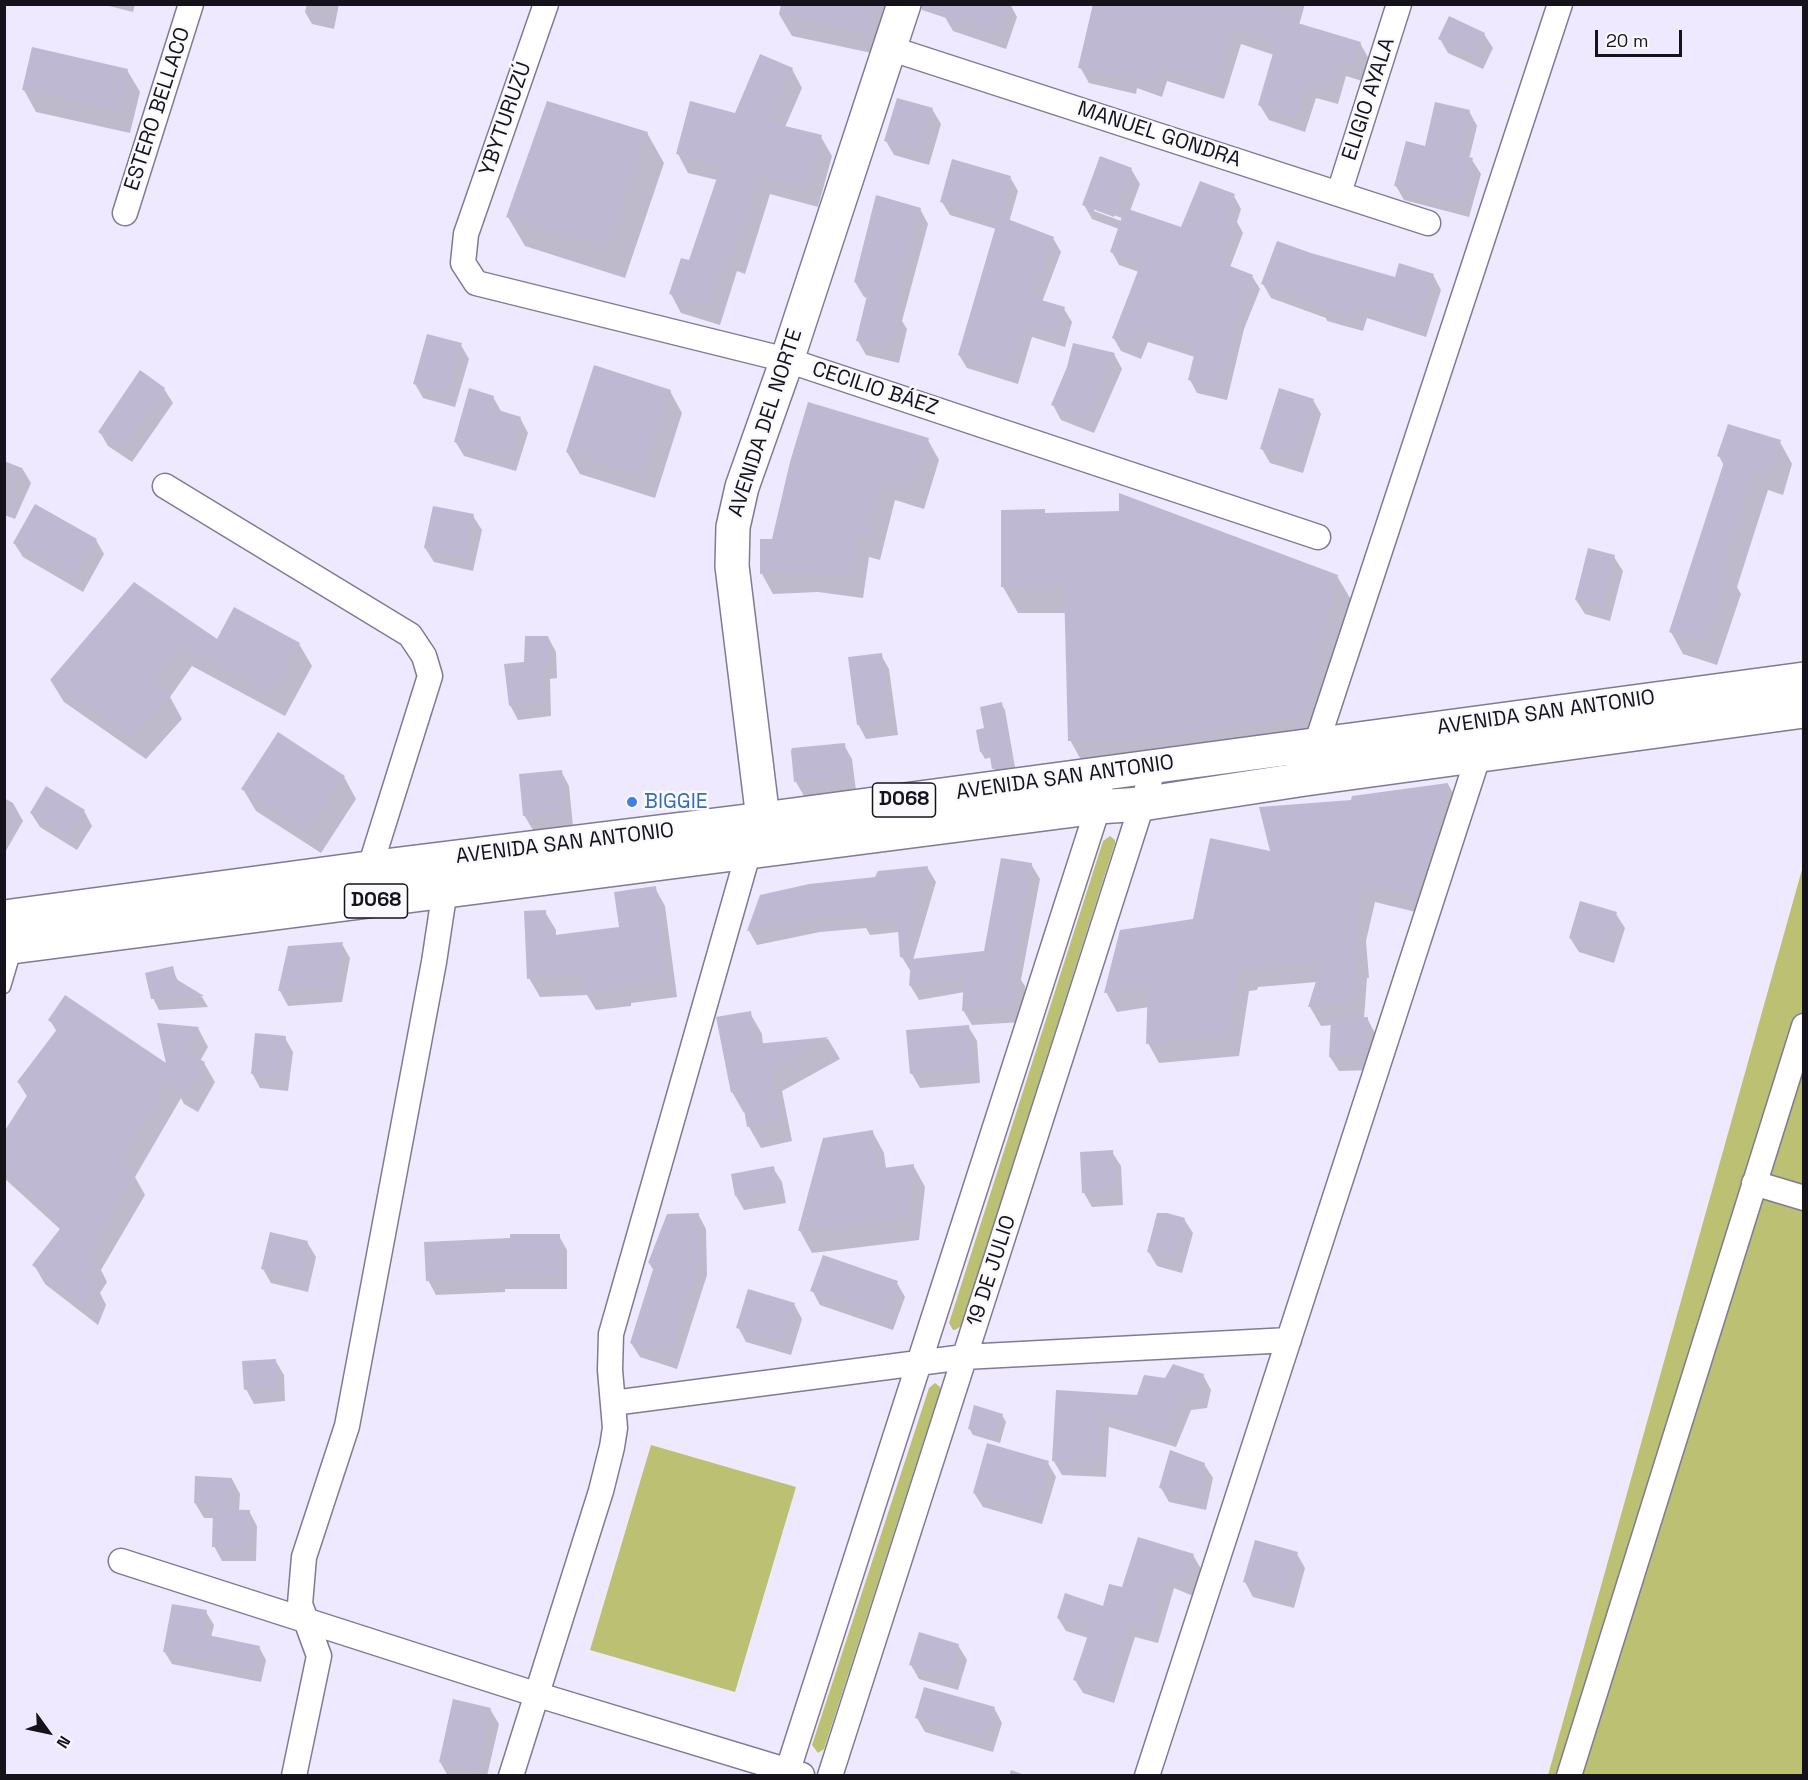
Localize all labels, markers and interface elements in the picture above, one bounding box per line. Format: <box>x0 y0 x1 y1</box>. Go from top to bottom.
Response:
scale bar <box>1598 18 1685 56</box>
street label: ESTERO BELLACO <box>120 24 196 194</box>
text: 20 m <box>1606 29 1649 52</box>
street label: ELIGIO AYALA <box>1337 34 1401 164</box>
street label: YBYTURUZÚ <box>475 59 537 179</box>
street label: MANUEL GONDRA <box>1074 97 1244 173</box>
street label: AVENIDA DEL NORTE <box>724 326 808 520</box>
street label: CECILIO BÁEZ <box>809 357 941 421</box>
street label: AVENIDA SAN ANTONIO <box>1435 685 1657 741</box>
street label: AVENIDA SAN ANTONIO <box>954 750 1176 806</box>
road number: D068 <box>872 783 936 817</box>
place label: BIGGIE <box>644 789 708 815</box>
marker: BIGGIE <box>625 795 639 809</box>
street label: AVENIDA SAN ANTONIO <box>454 818 676 870</box>
road number: D068 <box>344 884 407 918</box>
street label: 19 DE JULIO <box>962 1212 1022 1330</box>
north arrow <box>18 1702 78 1762</box>
text: N <box>52 1732 75 1752</box>

